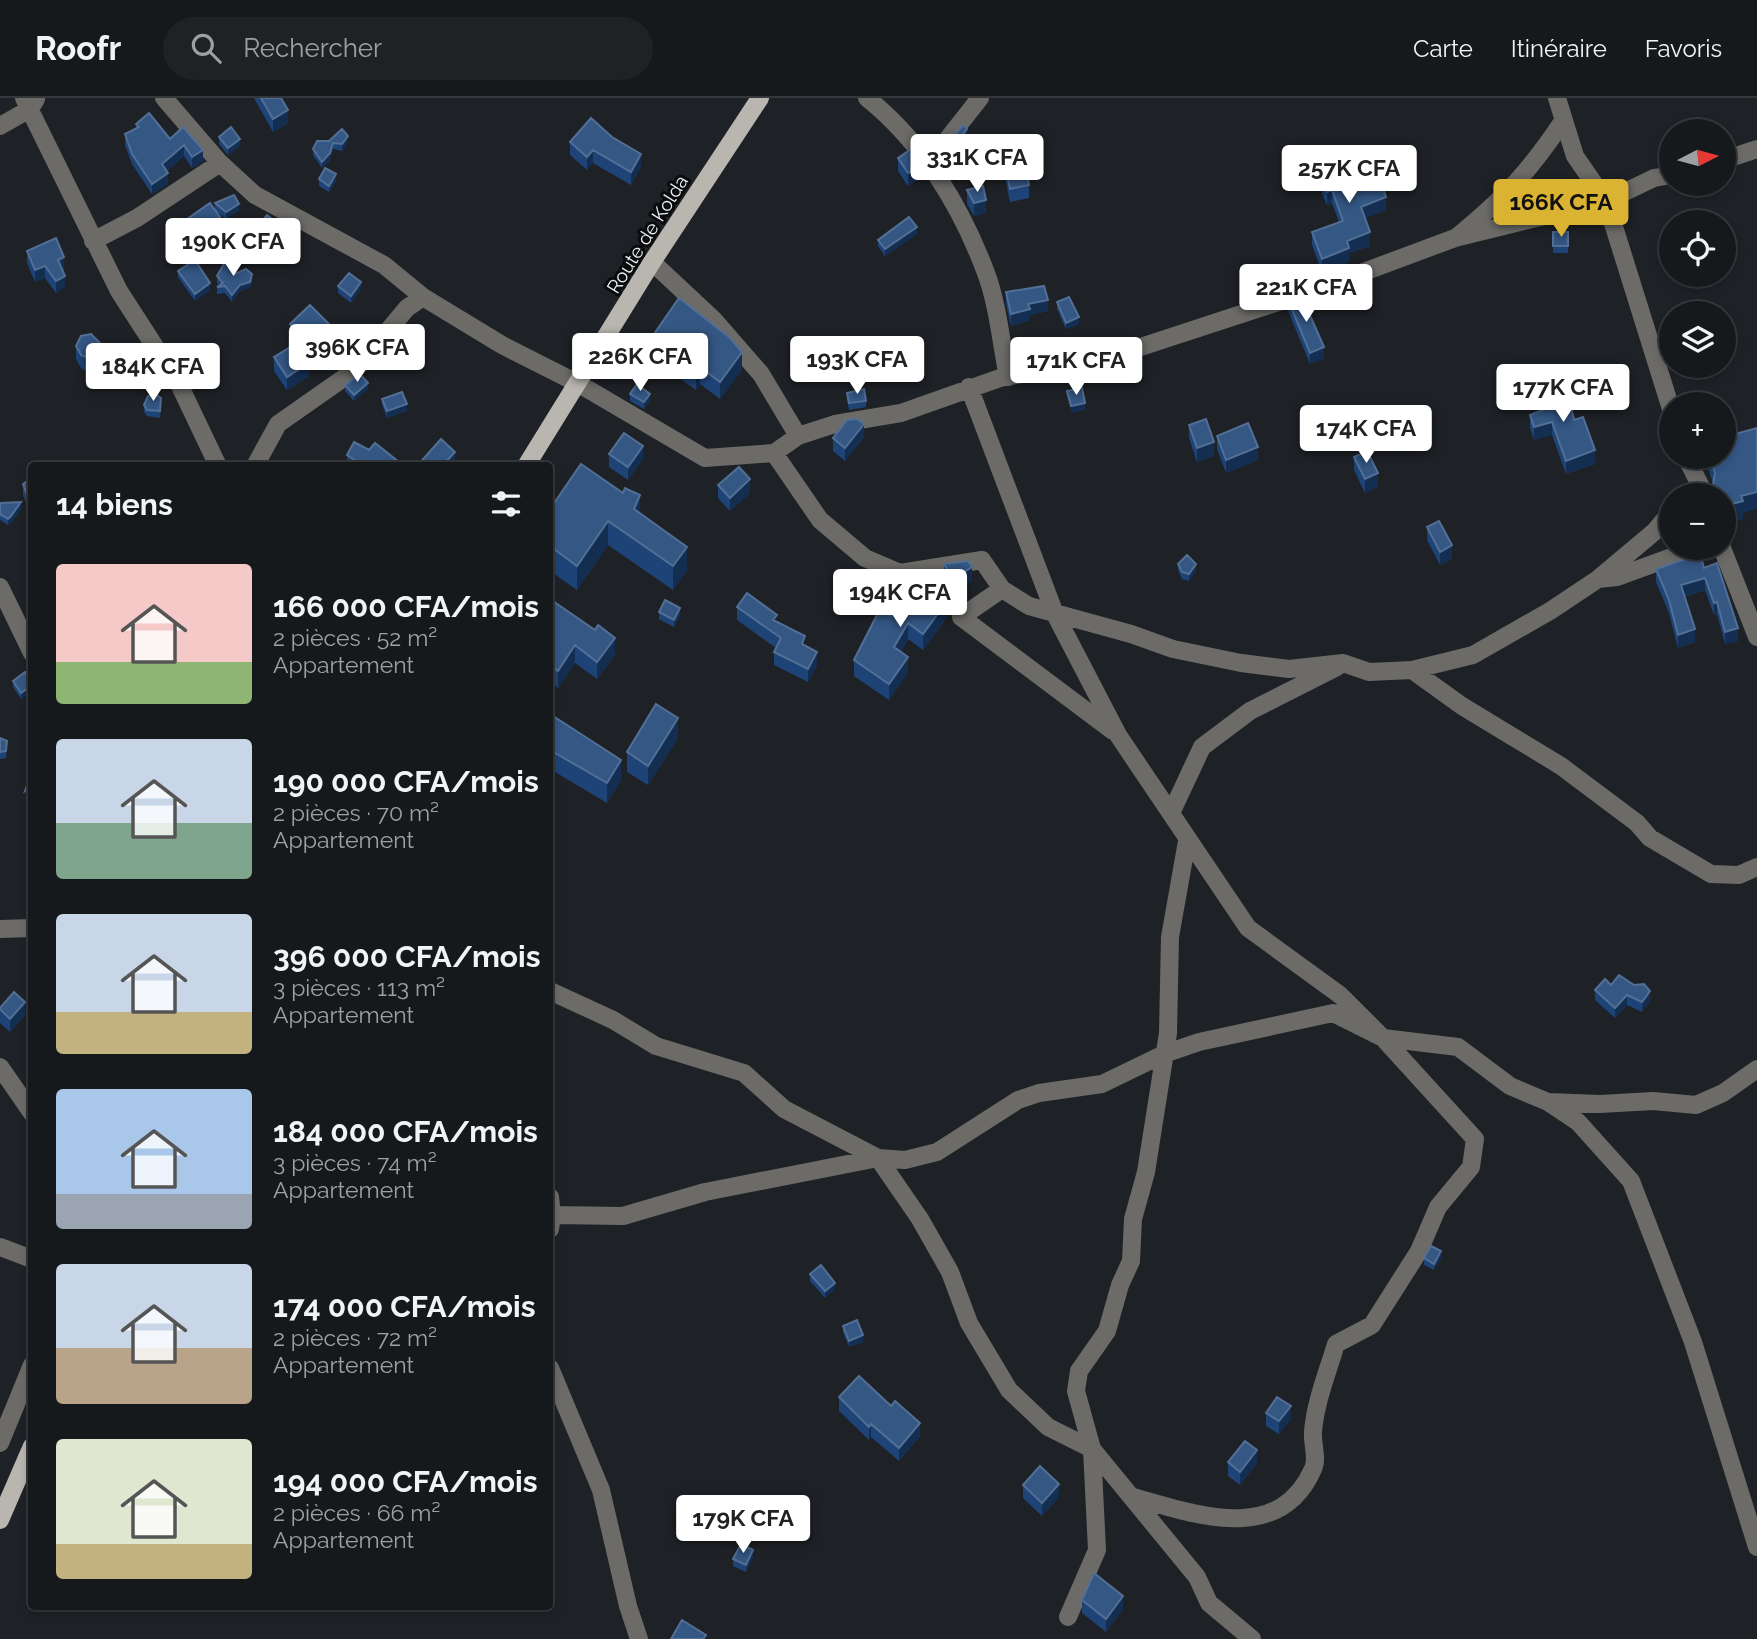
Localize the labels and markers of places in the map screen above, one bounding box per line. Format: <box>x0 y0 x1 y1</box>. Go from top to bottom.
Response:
pin: 331K CFA <box>905 134 1049 194</box>
pin: 257K CFA <box>1277 146 1421 205</box>
pin: 166K CFA <box>1489 180 1633 239</box>
pin: 190K CFA <box>161 218 305 278</box>
pin: 221K CFA <box>1234 264 1378 324</box>
pin: 396K CFA <box>285 324 429 384</box>
pin: 226K CFA <box>568 334 712 393</box>
pin: 193K CFA <box>785 336 929 396</box>
pin: 171K CFA <box>1004 338 1148 397</box>
pin: 184K CFA <box>81 344 225 403</box>
pin: 177K CFA <box>1491 364 1635 424</box>
pin: 174K CFA <box>1294 406 1438 465</box>
pin: 194K CFA <box>828 570 972 629</box>
pin: 179K CFA <box>671 1496 815 1555</box>

